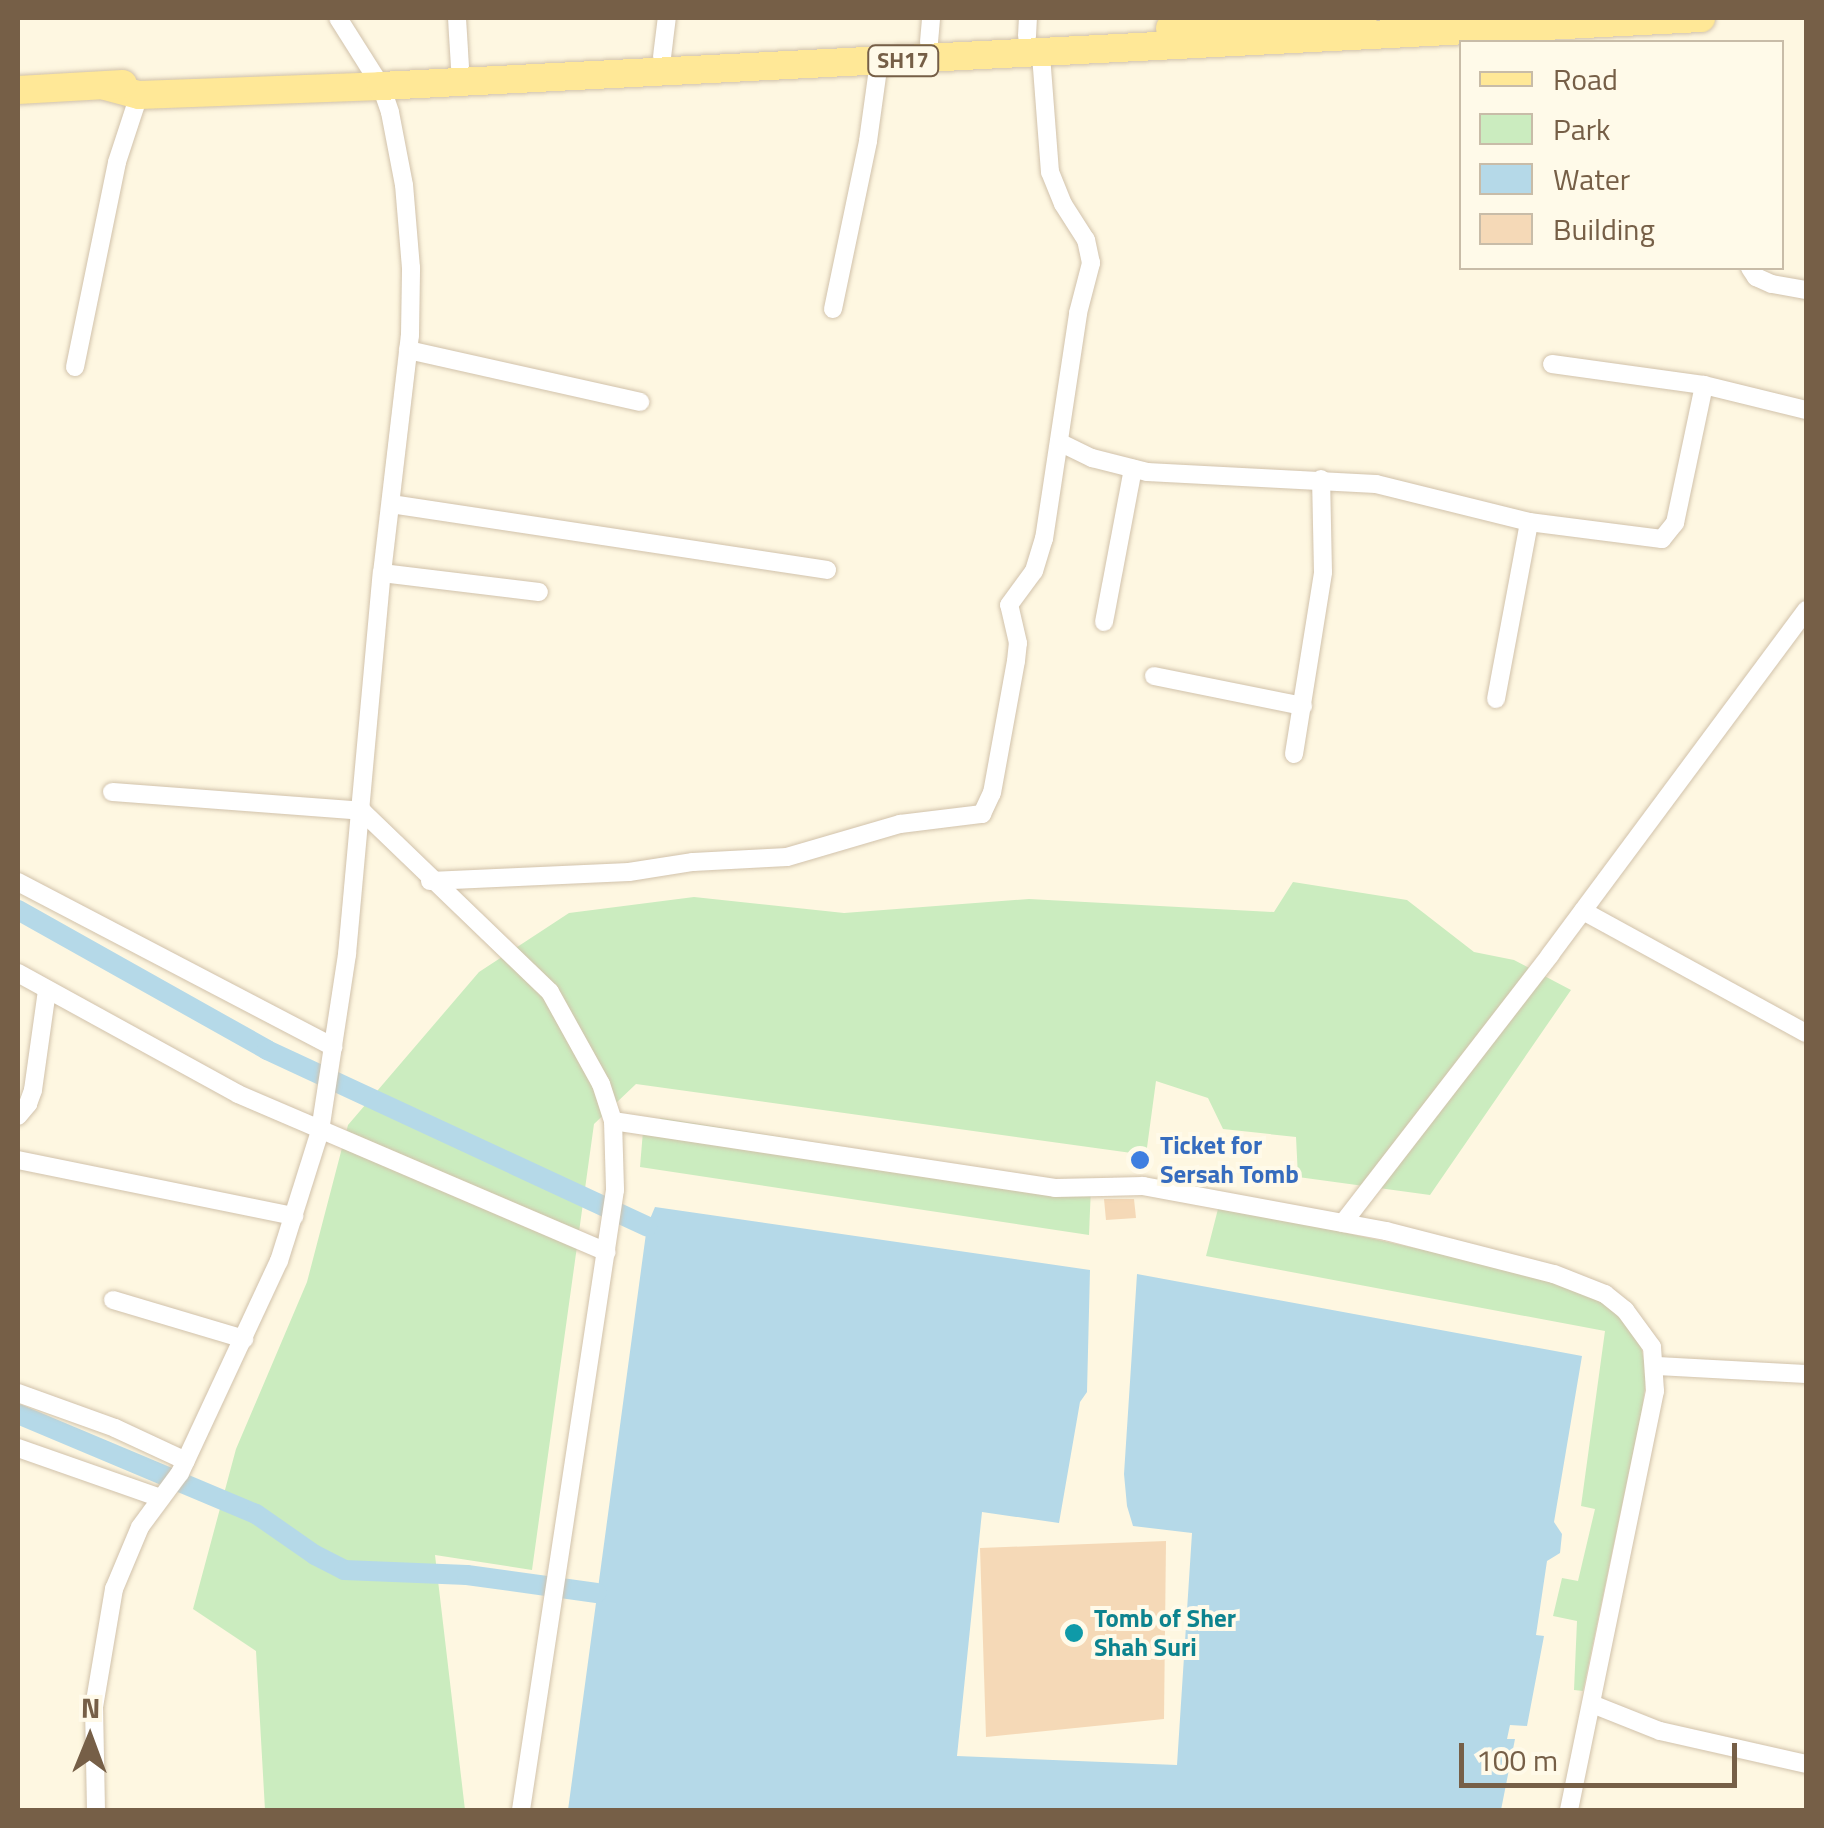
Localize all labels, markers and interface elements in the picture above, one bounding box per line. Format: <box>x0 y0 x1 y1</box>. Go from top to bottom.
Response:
legend <box>1459 40 1784 270</box>
road number: SH17 <box>866 44 940 78</box>
text: Road <box>1553 56 1618 102</box>
text: Park <box>1553 106 1610 152</box>
text: Water <box>1553 156 1630 202</box>
text: Building <box>1553 206 1655 252</box>
place label: Ticket for Sersah Tomb <box>1160 1131 1299 1190</box>
marker: Ticket for Sersah Tomb <box>1129 1149 1151 1171</box>
place label: Tomb of Sher Shah Suri <box>1094 1604 1236 1663</box>
marker: Tomb of Sher Shah Suri <box>1063 1622 1085 1644</box>
text: N <box>80 1686 101 1729</box>
north arrow <box>40 1688 140 1788</box>
scale bar <box>1464 1723 1742 1785</box>
text: 100 m <box>1476 1737 1558 1783</box>

